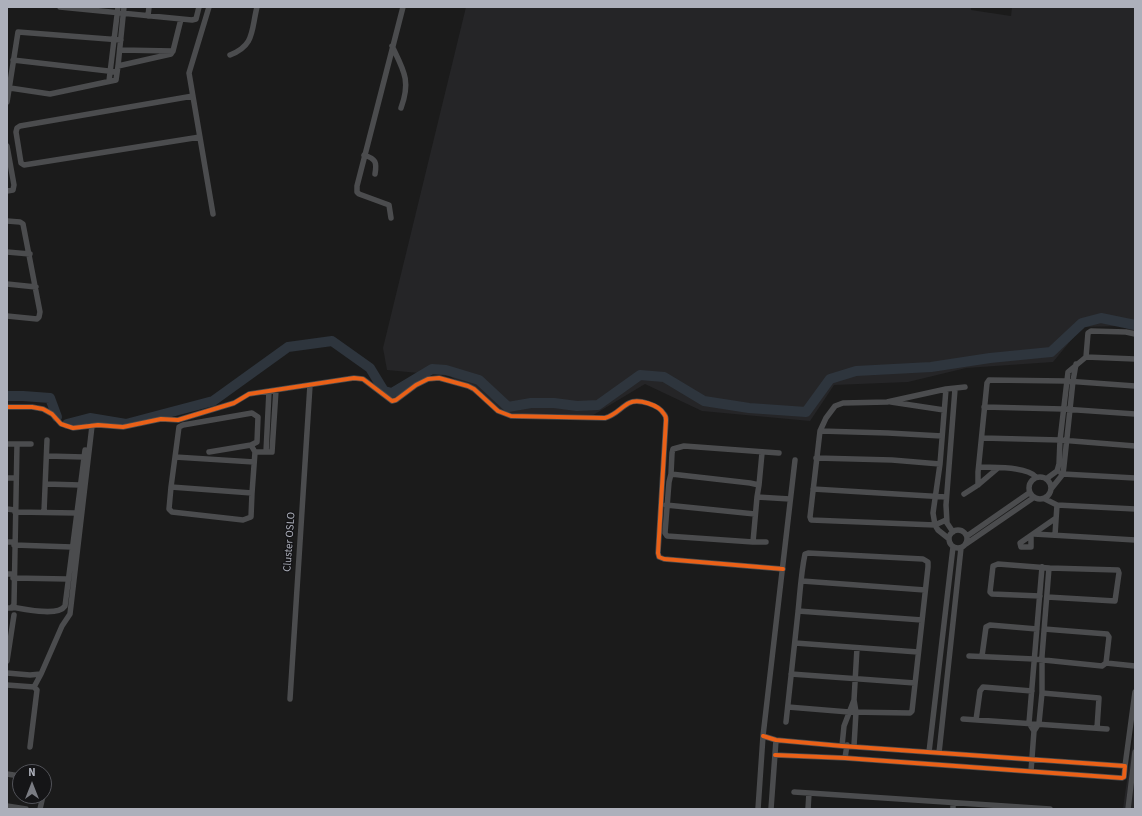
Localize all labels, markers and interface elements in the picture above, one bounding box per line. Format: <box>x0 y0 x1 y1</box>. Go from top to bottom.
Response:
street label: Cluster OSLO <box>281 512 299 572</box>
north arrow <box>12 764 52 804</box>
text: N <box>28 765 36 780</box>

